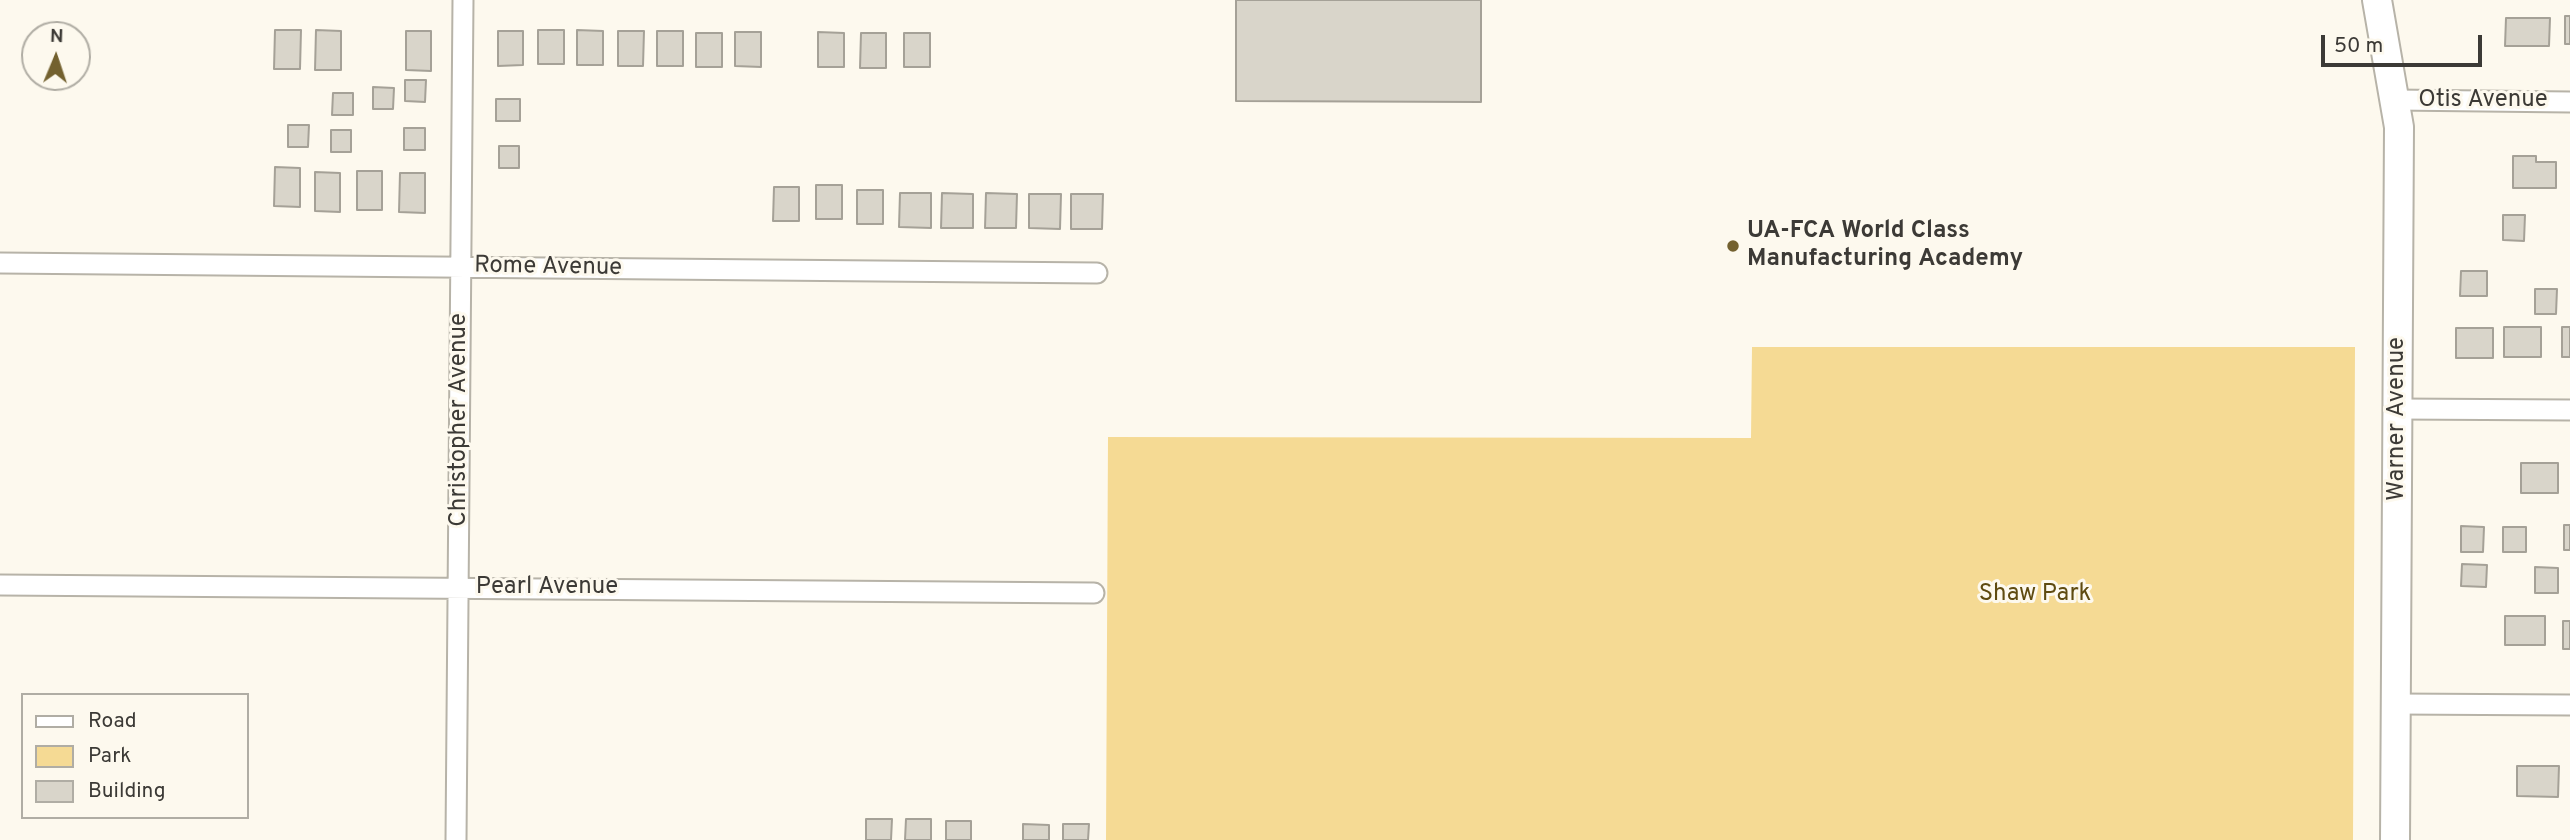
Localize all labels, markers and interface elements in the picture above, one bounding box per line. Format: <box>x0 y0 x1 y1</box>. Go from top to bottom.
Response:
north arrow <box>21 21 91 91</box>
scale bar <box>2325 21 2486 65</box>
text: N <box>49 25 64 49</box>
text: 50 m <box>2334 33 2383 60</box>
street label: Otis Avenue <box>2418 87 2548 115</box>
place label: UA-FCA World Class Manufacturing Academy <box>1747 218 2023 274</box>
marker: UA-FCA World Class Manufacturing Academy <box>1725 238 1741 254</box>
street label: Rome Avenue <box>474 252 622 284</box>
street label: Christopher Avenue <box>446 313 474 527</box>
street label: Warner Avenue <box>2384 337 2412 501</box>
street label: Pearl Avenue <box>476 574 618 602</box>
park label: Shaw Park <box>1979 581 2091 609</box>
legend <box>21 693 248 819</box>
text: Road <box>88 708 137 735</box>
text: Park <box>88 743 131 770</box>
text: Building <box>88 778 166 805</box>

